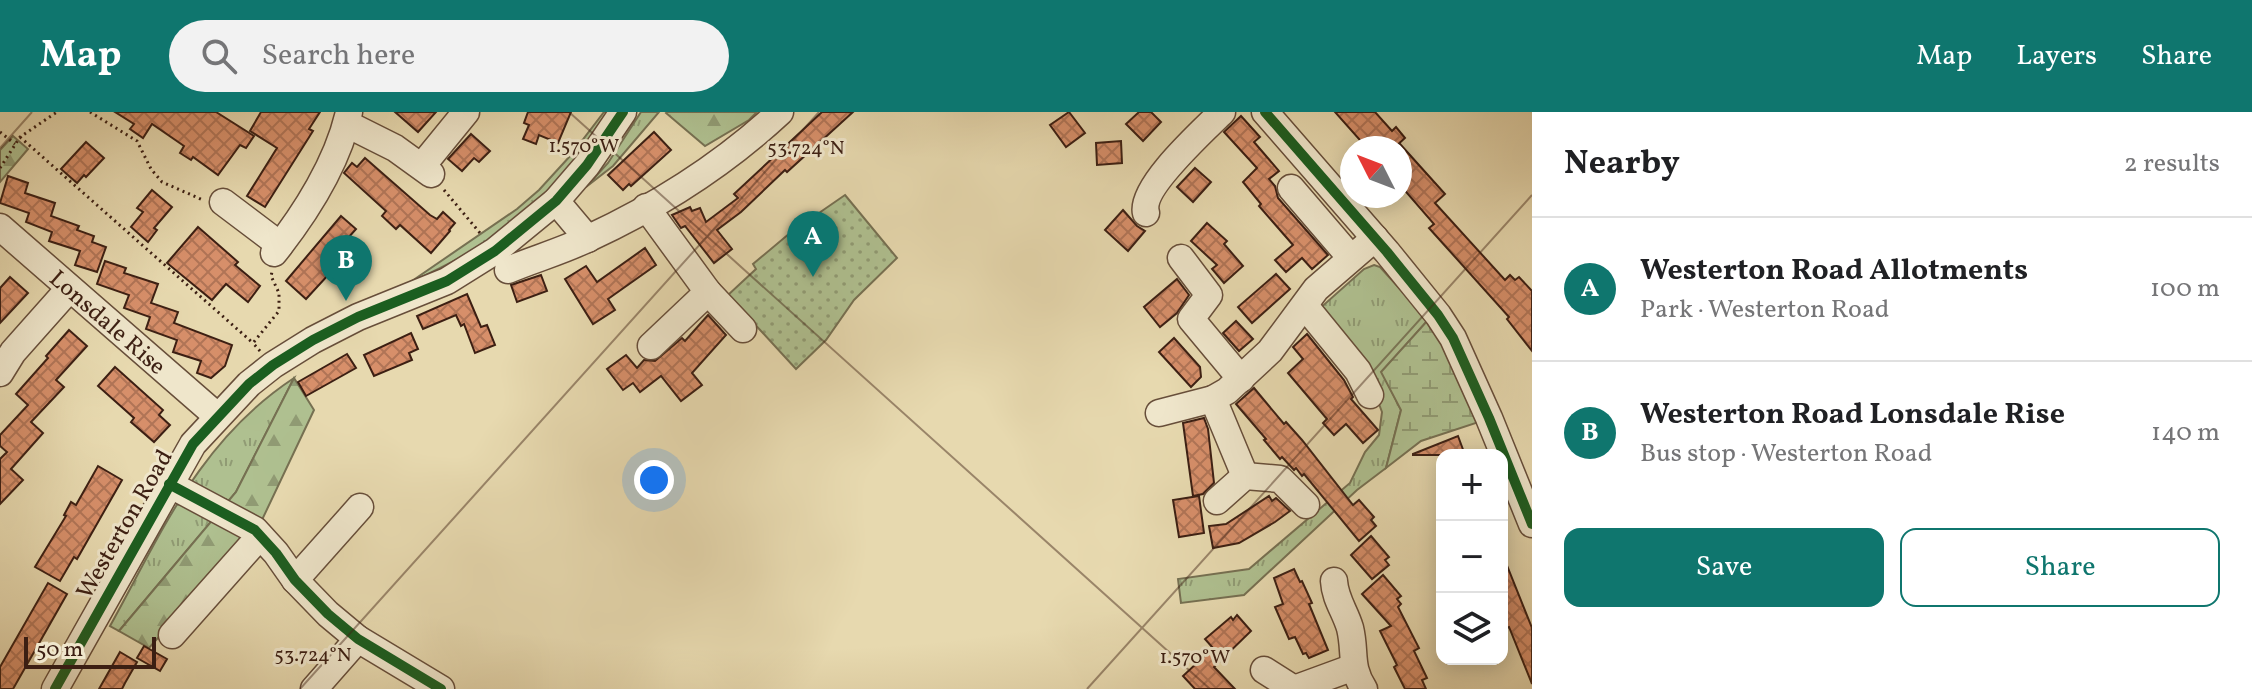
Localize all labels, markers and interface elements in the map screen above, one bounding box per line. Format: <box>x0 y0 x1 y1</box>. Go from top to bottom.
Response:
search box <box>169 20 729 92</box>
text: Map <box>40 30 121 83</box>
icon: search <box>197 34 241 78</box>
text: Search here <box>261 35 415 77</box>
text: Map <box>1916 37 1972 76</box>
text: Layers <box>2016 37 2097 76</box>
text: Share <box>2141 37 2212 76</box>
text: 1.570°W <box>549 133 619 161</box>
text: 53.724°N <box>767 135 845 163</box>
north arrow <box>1340 136 1412 208</box>
text: Nearby <box>1564 141 1680 188</box>
text: 2 results <box>2124 146 2220 182</box>
pin: A <box>787 211 839 277</box>
pin: B <box>320 235 372 301</box>
text: Westerton Road Allotments <box>1640 250 2028 292</box>
street label: Lonsdale Rise <box>41 263 173 384</box>
text: A <box>1581 271 1599 307</box>
text: 100 m <box>2150 271 2220 307</box>
text: Park · Westerton Road <box>1640 292 1890 328</box>
text: Westerton Road Lonsdale Rise <box>1640 394 2065 436</box>
text: B <box>1581 415 1599 451</box>
text: 140 m <box>2151 415 2220 451</box>
text: Bus stop · Westerton Road <box>1640 436 1932 472</box>
street label: Westerton Road <box>69 444 182 606</box>
map controls <box>1436 449 1508 665</box>
button: + <box>1436 449 1508 521</box>
your location <box>634 460 674 500</box>
button: − <box>1436 521 1508 593</box>
button: Save <box>1564 528 1884 607</box>
button: Share <box>1900 528 2220 607</box>
button: layers <box>1436 593 1508 665</box>
scale bar <box>24 633 156 669</box>
text: 50 m <box>36 635 83 666</box>
text: 53.724°N <box>274 642 352 670</box>
text: 1.570°W <box>1160 644 1230 672</box>

